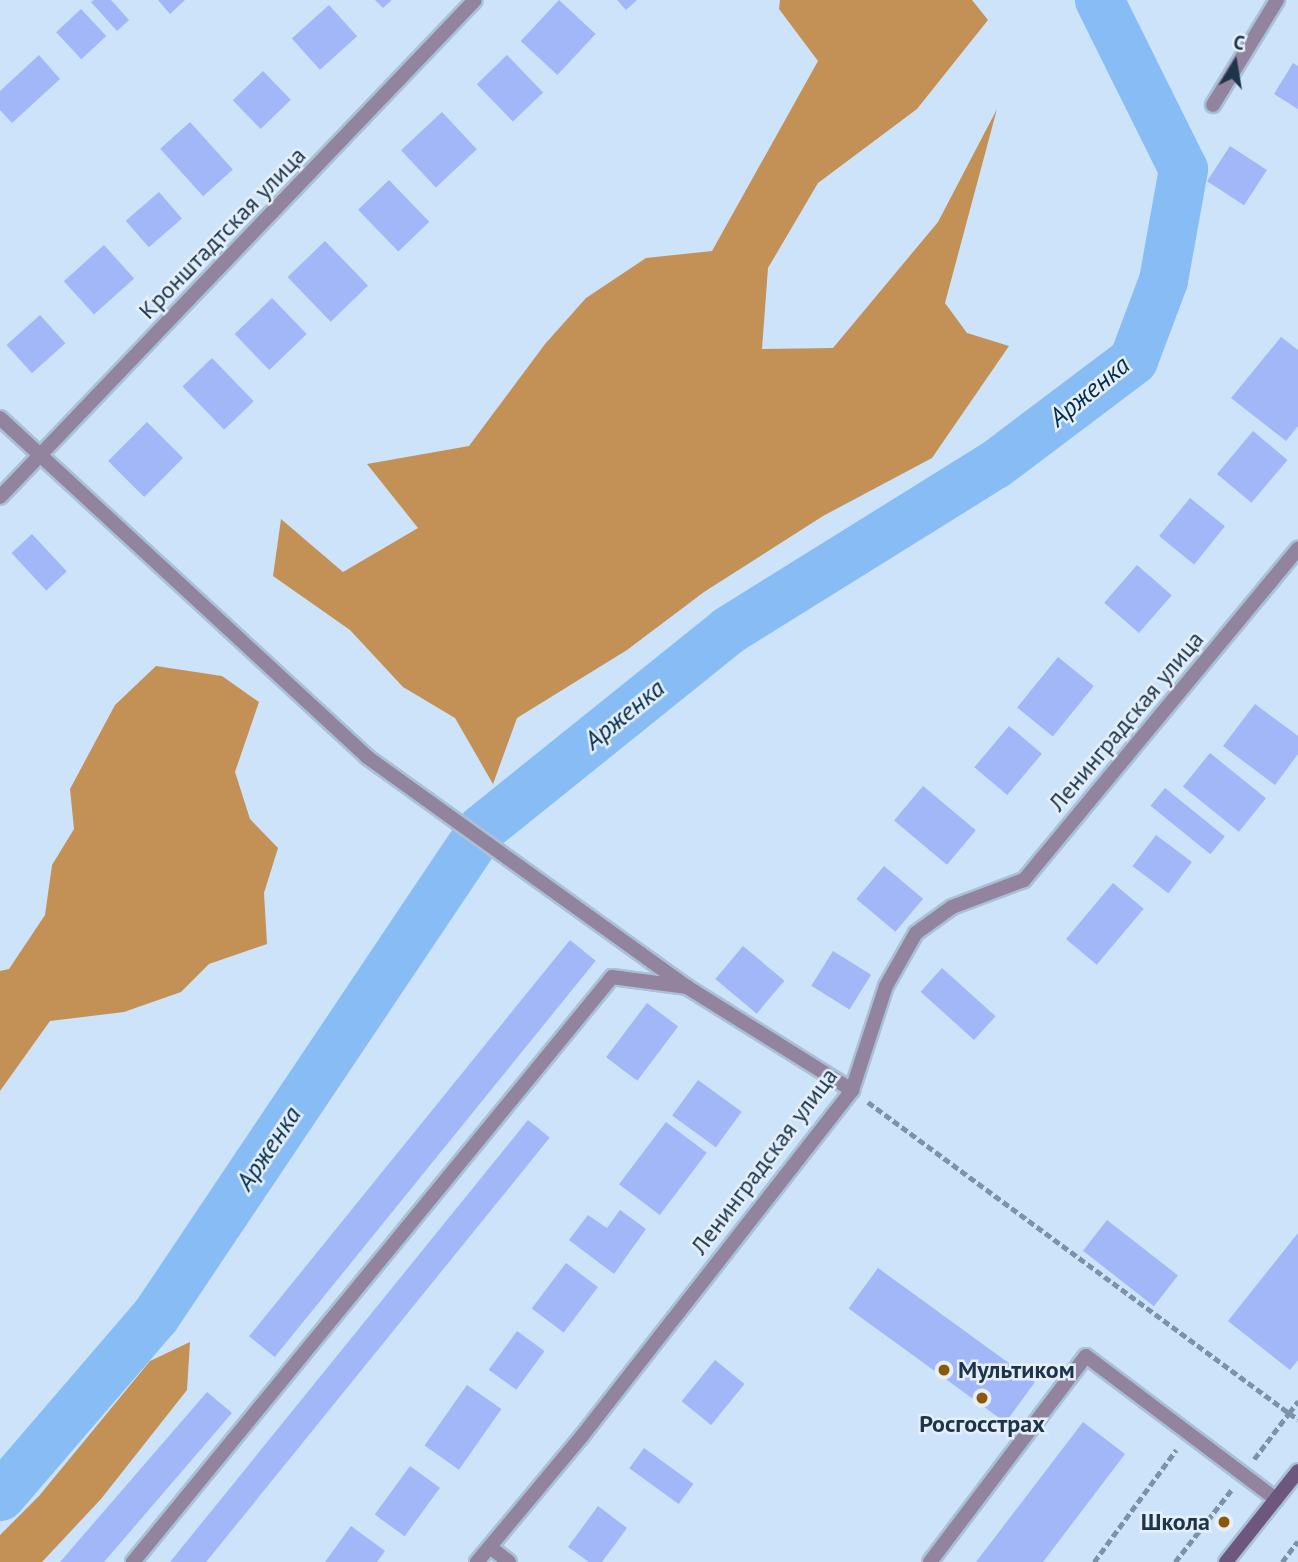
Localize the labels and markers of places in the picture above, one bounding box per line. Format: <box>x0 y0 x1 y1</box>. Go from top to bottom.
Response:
place label: Мультиком <box>958 1356 1075 1384</box>
marker: Мультиком <box>936 1362 952 1378</box>
marker: Росгосстрах <box>974 1390 990 1406</box>
place label: Росгосстрах <box>919 1410 1045 1438</box>
place label: Школа <box>1141 1508 1210 1536</box>
marker: Школа <box>1216 1514 1232 1530</box>

